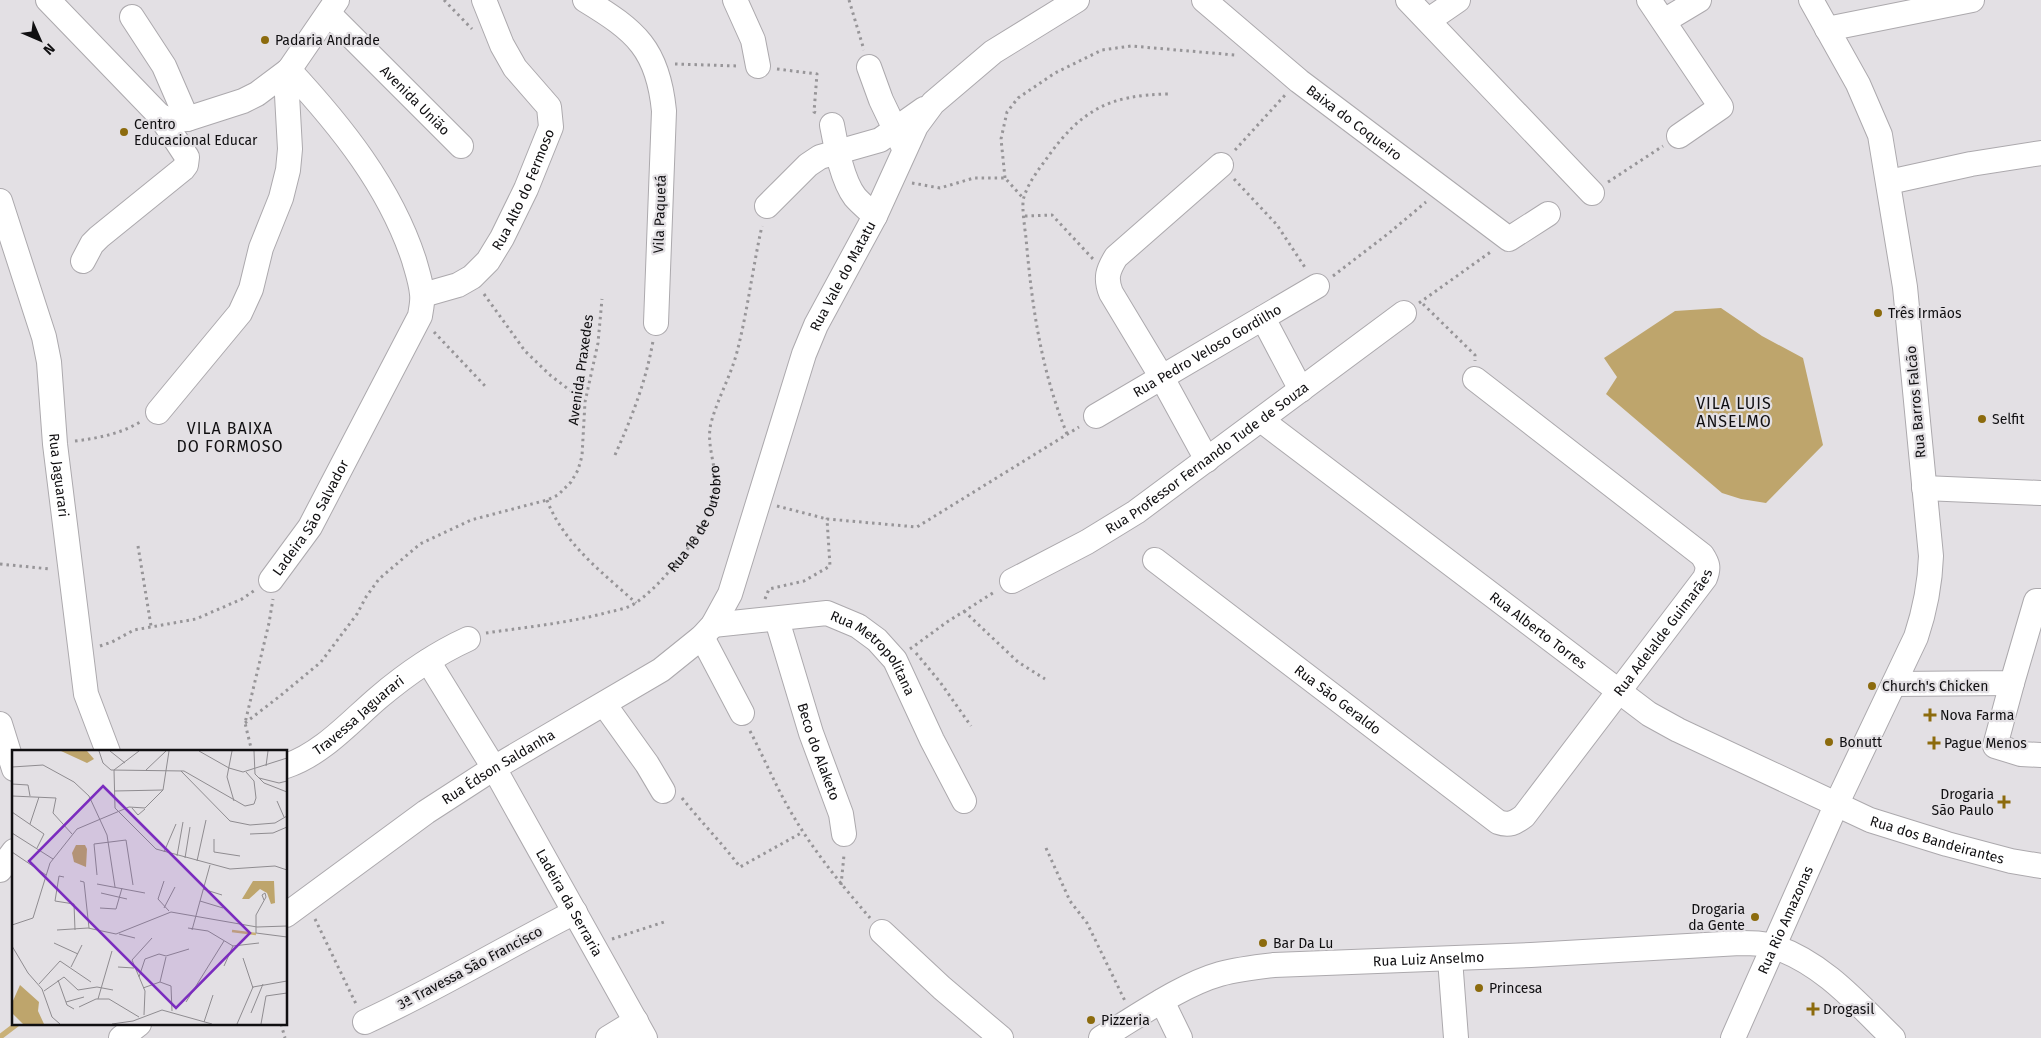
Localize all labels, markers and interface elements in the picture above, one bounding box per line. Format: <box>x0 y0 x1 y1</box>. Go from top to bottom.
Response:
north arrow <box>15 15 65 65</box>
place label: Padaria Andrade <box>275 32 380 49</box>
marker: Padaria Andrade <box>259 34 271 46</box>
text: N <box>40 40 58 58</box>
street label: Avenida União <box>377 62 454 139</box>
street label: Baixa do Coqueiro <box>1303 81 1405 164</box>
place label: Centro Educacional Educar <box>134 116 258 149</box>
marker: Centro Educacional Educar <box>118 126 130 138</box>
street label: Rua Alto do Fermoso <box>488 126 558 253</box>
street label: Vila Paquetá <box>650 174 670 254</box>
street label: Rua Vale do Matatu <box>806 218 879 333</box>
street label: Rua Pedro Veloso Gordilho <box>1130 300 1284 401</box>
place label: Três Irmãos <box>1888 305 1962 322</box>
marker: Três Irmãos <box>1872 307 1884 319</box>
street label: Avenida Praxedes <box>565 313 597 426</box>
street label: Rua Barros Falcão <box>1903 345 1929 459</box>
street label: Rua Professor Fernando Tude de Souza <box>1102 378 1312 537</box>
district label: VILA LUIS ANSELMO <box>1696 394 1772 431</box>
place label: Selfit <box>1992 411 2025 428</box>
marker: Selfit <box>1976 413 1988 425</box>
district label: VILA BAIXA DO FORMOSO <box>176 419 284 456</box>
street label: Rua Jaguarari <box>46 432 72 518</box>
street label: Ladeira São Salvador <box>269 456 352 579</box>
street label: Rua 18 de Outobro <box>664 464 724 576</box>
street label: Rua Adelalde Guimarães <box>1610 567 1716 699</box>
street label: Rua Alberto Torres <box>1486 588 1591 673</box>
street label: Rua Metropolitana <box>828 607 919 698</box>
street label: Rua Sāo Geraldo <box>1291 661 1385 738</box>
street label: Travessa Jaguarari <box>310 672 407 759</box>
place label: Church's Chicken <box>1882 678 1988 695</box>
marker: Church's Chicken <box>1866 680 1878 692</box>
street label: Beco do Alaketo <box>794 701 844 803</box>
place label: Nova Farma <box>1940 707 2014 724</box>
marker: Nova Farma <box>1924 709 1936 721</box>
street label: Rua Édson Saldanha <box>439 726 558 808</box>
place label: Bonutt <box>1839 734 1883 751</box>
place label: Pague Menos <box>1944 735 2027 752</box>
marker: Bonutt <box>1823 736 1835 748</box>
marker: Pague Menos <box>1928 737 1940 749</box>
inset map <box>12 750 288 1026</box>
place label: Drogaria São Paulo <box>1932 786 1994 819</box>
marker: Drogaria São Paulo <box>1998 796 2010 808</box>
street label: Rua dos Bandeirantes <box>1868 812 2006 867</box>
street label: Ladeira da Serraria <box>532 846 606 959</box>
street label: Rua Rio Amazonas <box>1754 863 1817 977</box>
place label: Drogaria da Gente <box>1688 901 1745 934</box>
marker: Drogaria da Gente <box>1749 911 1761 923</box>
street label: 3ª Travessa São Francisco <box>395 923 545 1013</box>
place label: Bar Da Lu <box>1273 935 1333 952</box>
marker: Bar Da Lu <box>1257 937 1269 949</box>
street label: Rua Luiz Anselmo <box>1373 948 1485 970</box>
place label: Princesa <box>1489 980 1542 997</box>
marker: Princesa <box>1473 982 1485 994</box>
place label: Drogasil <box>1823 1001 1874 1018</box>
marker: Drogasil <box>1807 1003 1819 1015</box>
place label: Pizzeria <box>1101 1012 1150 1029</box>
marker: Pizzeria <box>1085 1014 1097 1026</box>

